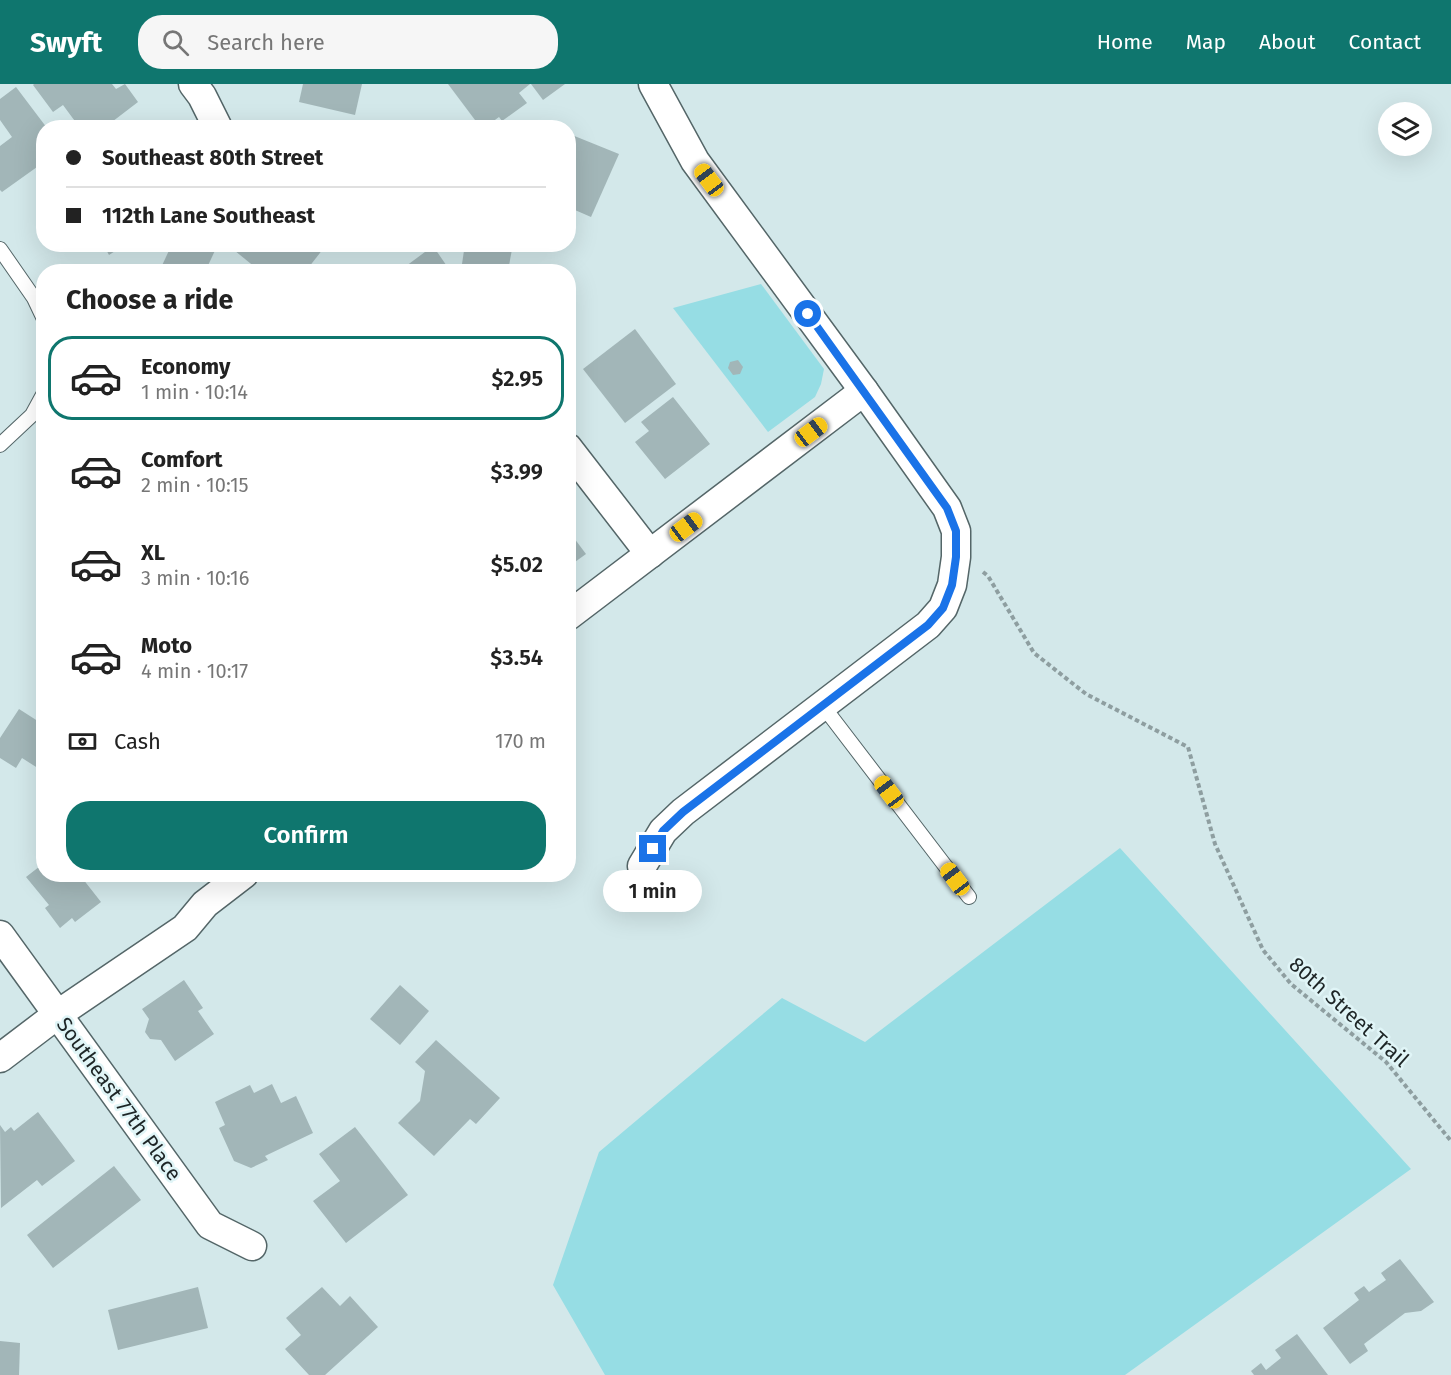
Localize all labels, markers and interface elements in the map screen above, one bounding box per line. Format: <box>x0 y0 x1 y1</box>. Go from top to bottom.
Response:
search box <box>138 15 558 69</box>
text: Swyft <box>30 26 102 59</box>
icon: search <box>159 26 192 59</box>
text: Search here <box>207 29 325 56</box>
text: Home <box>1097 29 1153 55</box>
text: Map <box>1186 29 1226 55</box>
text: About <box>1259 29 1316 55</box>
text: Contact <box>1349 29 1421 55</box>
map controls <box>1378 102 1432 156</box>
button: layers <box>1378 102 1432 156</box>
text: Southeast 80th Street <box>102 144 323 171</box>
car <box>691 160 727 200</box>
text: 112th Lane Southeast <box>102 202 315 229</box>
text: Choose a ride <box>66 284 233 316</box>
route start <box>794 300 821 327</box>
icon: car <box>69 351 123 405</box>
text: Economy <box>141 353 230 380</box>
text: $2.95 <box>491 365 543 392</box>
text: 1 min · 10:14 <box>141 380 248 404</box>
car <box>791 414 831 450</box>
icon: car <box>69 444 123 498</box>
text: Comfort <box>141 446 222 473</box>
text: $3.99 <box>491 458 543 485</box>
text: 2 min · 10:15 <box>141 473 249 497</box>
car <box>666 509 706 545</box>
icon: car <box>69 537 123 591</box>
text: XL <box>141 539 165 566</box>
text: $5.02 <box>491 551 543 578</box>
text: 3 min · 10:16 <box>141 566 249 590</box>
icon: car <box>69 630 123 684</box>
text: Moto <box>141 632 192 659</box>
text: $3.54 <box>490 644 543 671</box>
text: 4 min · 10:17 <box>141 659 248 683</box>
icon: cash <box>66 725 99 758</box>
text: Cash <box>114 728 161 755</box>
text: 170 m <box>495 729 546 753</box>
car <box>871 772 907 812</box>
button: Confirm <box>66 801 546 870</box>
route end <box>639 835 666 862</box>
car <box>937 859 973 899</box>
callout: 1 min <box>604 870 702 912</box>
text: 1 min <box>628 879 677 903</box>
street label: 80th Street Trail <box>1284 951 1414 1073</box>
street label: Southeast 77th Place <box>51 1012 187 1186</box>

